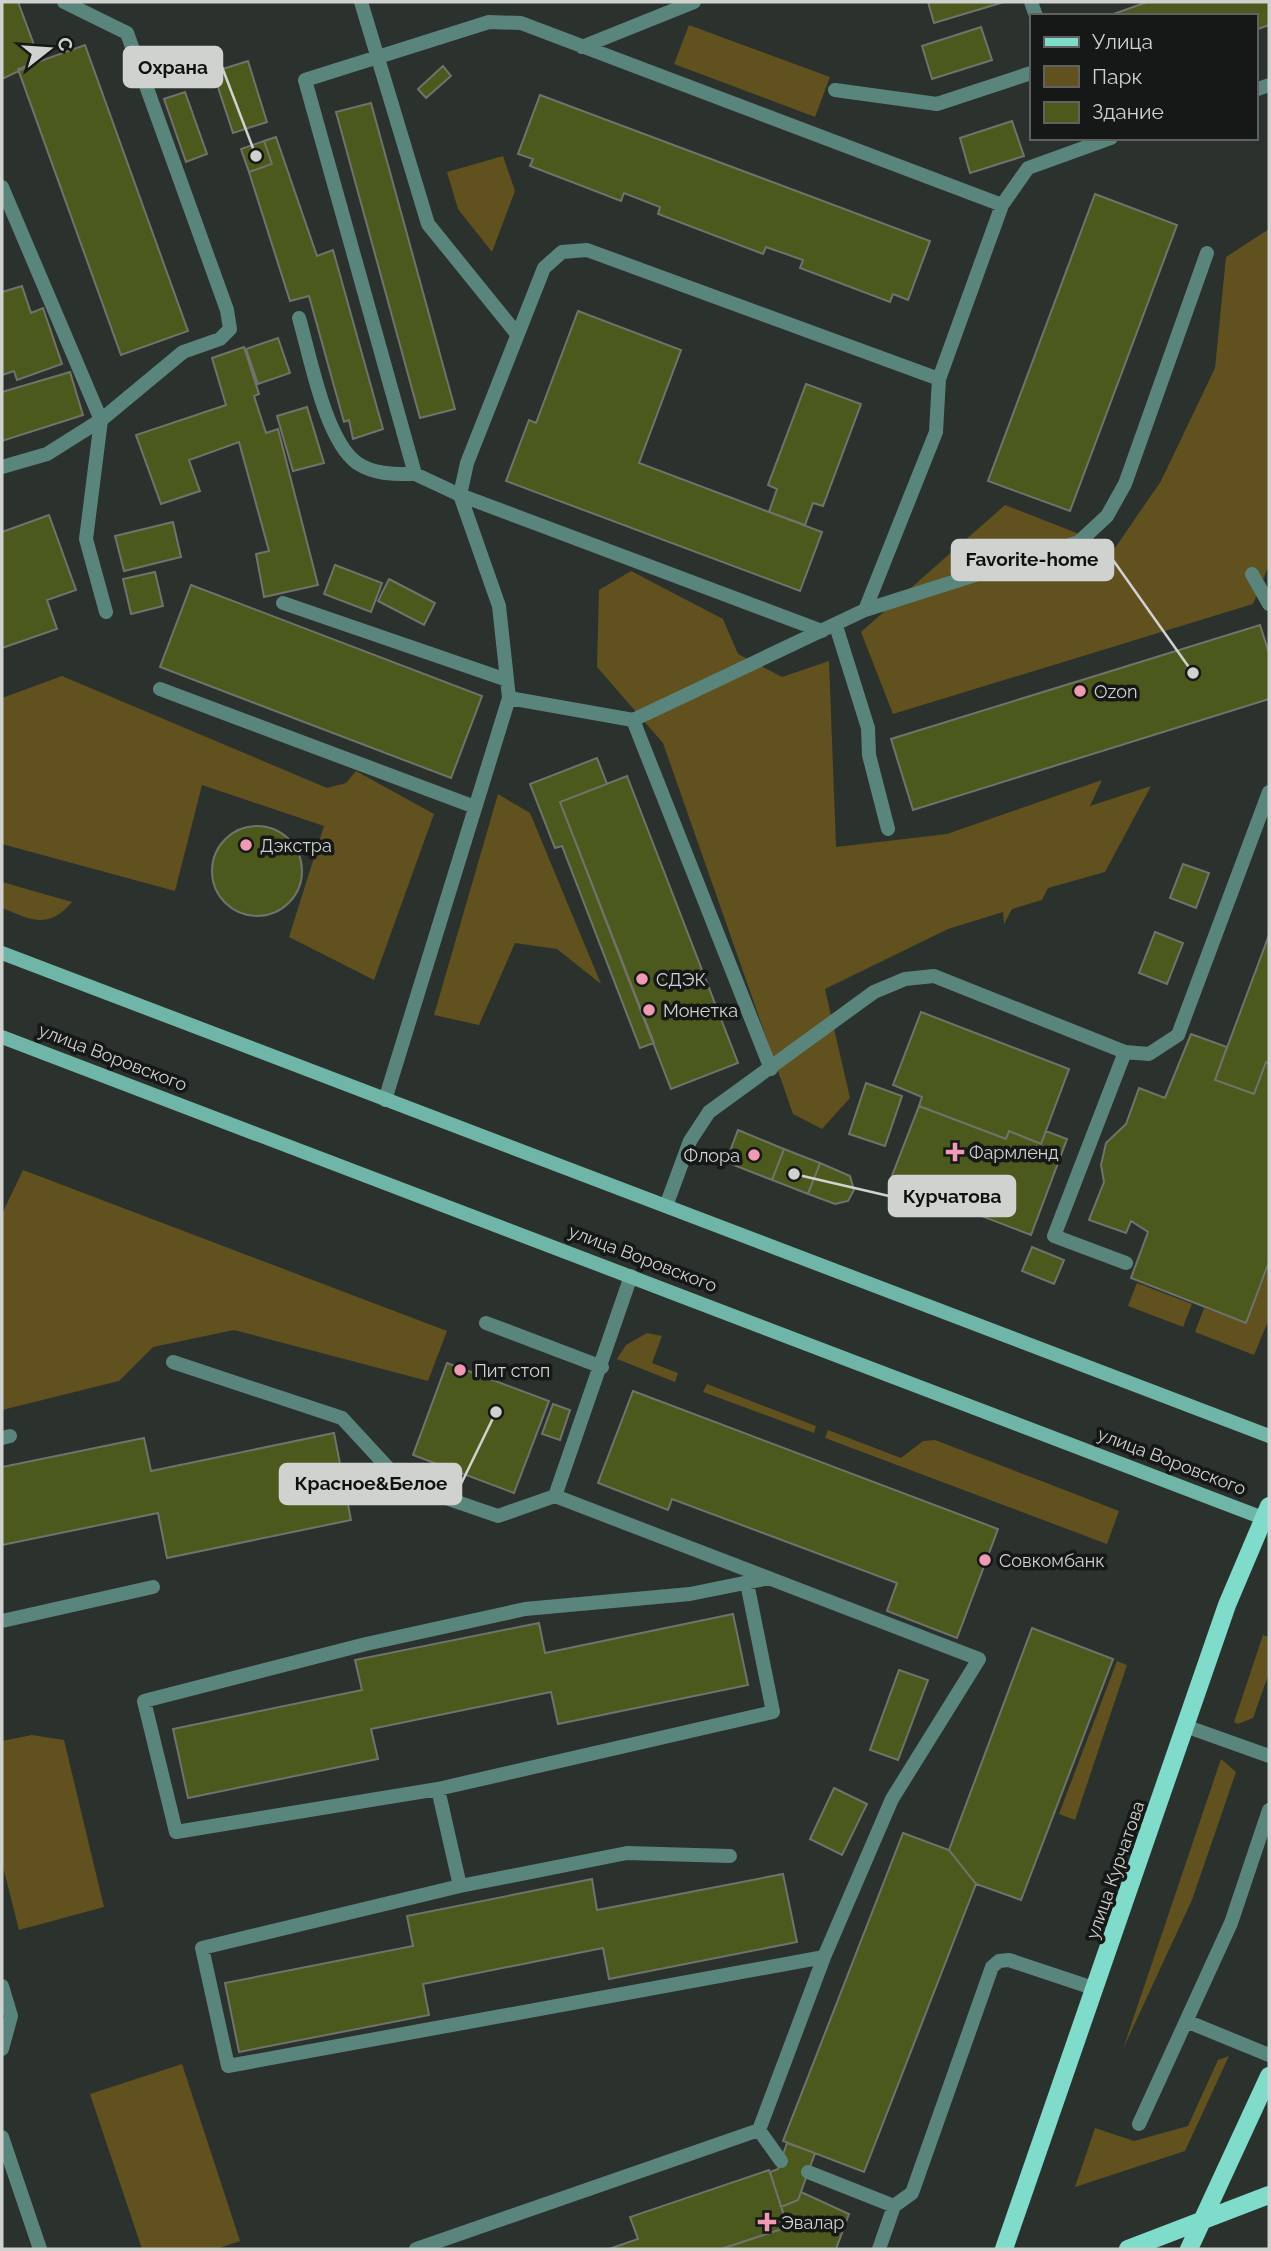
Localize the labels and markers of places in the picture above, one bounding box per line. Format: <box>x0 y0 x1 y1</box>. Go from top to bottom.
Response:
callout: Охрана <box>124 47 222 87</box>
callout: Favorite-home <box>952 540 1113 580</box>
place label: Ozon <box>1094 681 1137 702</box>
marker: Ozon <box>1072 683 1088 699</box>
place label: Дэкстра <box>260 835 332 856</box>
marker: Дэкстра <box>238 837 254 853</box>
place label: СДЭК <box>656 969 706 990</box>
marker: СДЭК <box>634 971 650 987</box>
place label: Монетка <box>663 1000 738 1021</box>
marker: Монетка <box>641 1002 657 1018</box>
place label: Фармленд <box>969 1142 1059 1163</box>
marker: Фармленд <box>947 1144 963 1160</box>
place label: Флора <box>684 1145 740 1166</box>
marker: Флора <box>746 1147 762 1163</box>
callout: Курчатова <box>889 1176 1015 1216</box>
place label: Пит стоп <box>474 1360 550 1381</box>
marker: Пит стоп <box>452 1362 468 1378</box>
callout: Красное&Белое <box>280 1464 461 1504</box>
place label: Совкомбанк <box>999 1550 1105 1571</box>
marker: Совкомбанк <box>977 1552 993 1568</box>
place label: Эвалар <box>781 2212 844 2233</box>
marker: Эвалар <box>759 2214 775 2230</box>

